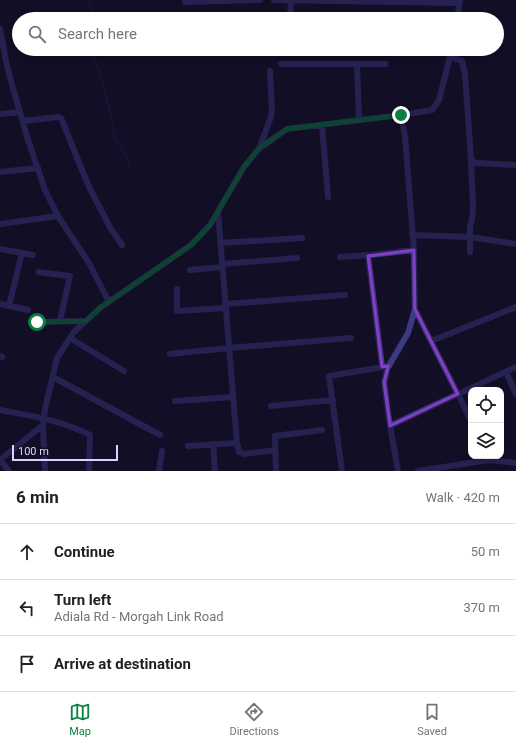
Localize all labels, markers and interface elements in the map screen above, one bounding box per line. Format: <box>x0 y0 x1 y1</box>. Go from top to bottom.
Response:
search box <box>12 12 504 56</box>
icon: search <box>26 23 48 45</box>
text: Search here <box>58 25 137 43</box>
route end <box>392 106 410 124</box>
route start <box>28 313 46 331</box>
map controls <box>468 387 504 459</box>
button: locate <box>468 387 504 423</box>
button: layers <box>468 423 504 459</box>
scale bar <box>12 443 118 462</box>
text: 100 m <box>18 445 49 458</box>
text: 6 min <box>16 487 59 507</box>
text: Walk · 420 m <box>425 490 500 505</box>
icon: ahead <box>16 541 38 563</box>
text: Continue <box>54 543 115 561</box>
text: 50 m <box>471 544 500 559</box>
text: Turn left <box>54 591 111 609</box>
icon: left <box>16 597 38 619</box>
text: 370 m <box>463 600 500 615</box>
text: Adiala Rd - Morgah Link Road <box>54 609 224 624</box>
icon: arrive <box>16 653 38 675</box>
text: Arrive at destination <box>54 655 191 673</box>
tab: Map <box>69 701 91 738</box>
tab: Directions <box>229 701 279 738</box>
tab: Saved <box>417 701 447 738</box>

